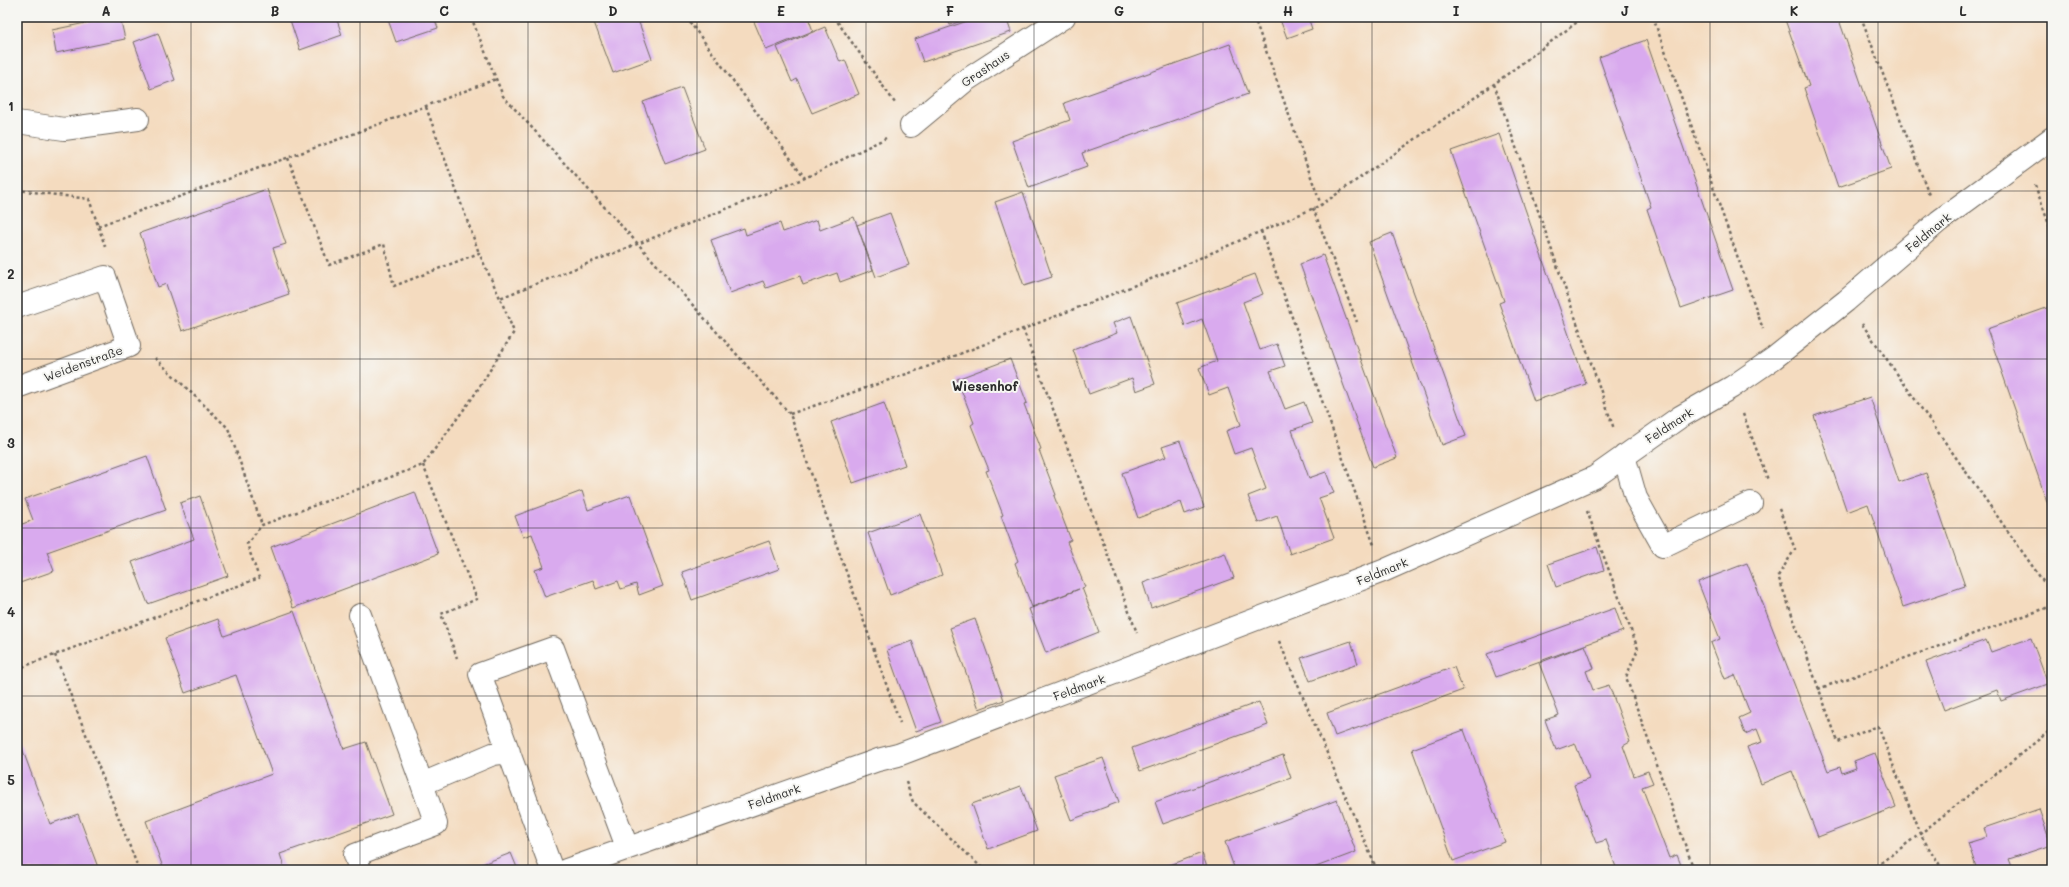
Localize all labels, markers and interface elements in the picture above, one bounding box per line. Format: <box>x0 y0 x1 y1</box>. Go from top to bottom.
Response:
text: A <box>101 2 111 19</box>
text: B <box>271 2 280 19</box>
text: C <box>439 2 449 19</box>
text: D <box>608 2 618 19</box>
text: E <box>777 2 785 19</box>
text: F <box>946 2 954 19</box>
text: G <box>1114 2 1124 19</box>
text: H <box>1283 2 1293 19</box>
text: I <box>1453 2 1460 19</box>
text: J <box>1621 2 1629 19</box>
text: K <box>1790 2 1799 19</box>
text: L <box>1959 2 1967 19</box>
street label: Grashaus <box>958 46 1012 90</box>
text: 1 <box>8 97 14 114</box>
street label: Feldmark <box>1902 209 1954 255</box>
text: 2 <box>7 265 15 282</box>
street label: Weidenstraße <box>41 341 125 385</box>
district label: Wiesenhof <box>952 377 1018 394</box>
street label: Feldmark <box>1642 404 1696 446</box>
text: 3 <box>7 434 15 451</box>
street label: Feldmark <box>1354 553 1410 589</box>
text: 4 <box>7 603 15 620</box>
street label: Feldmark <box>1051 670 1107 704</box>
text: 5 <box>7 771 15 788</box>
street label: Feldmark <box>746 780 802 812</box>

